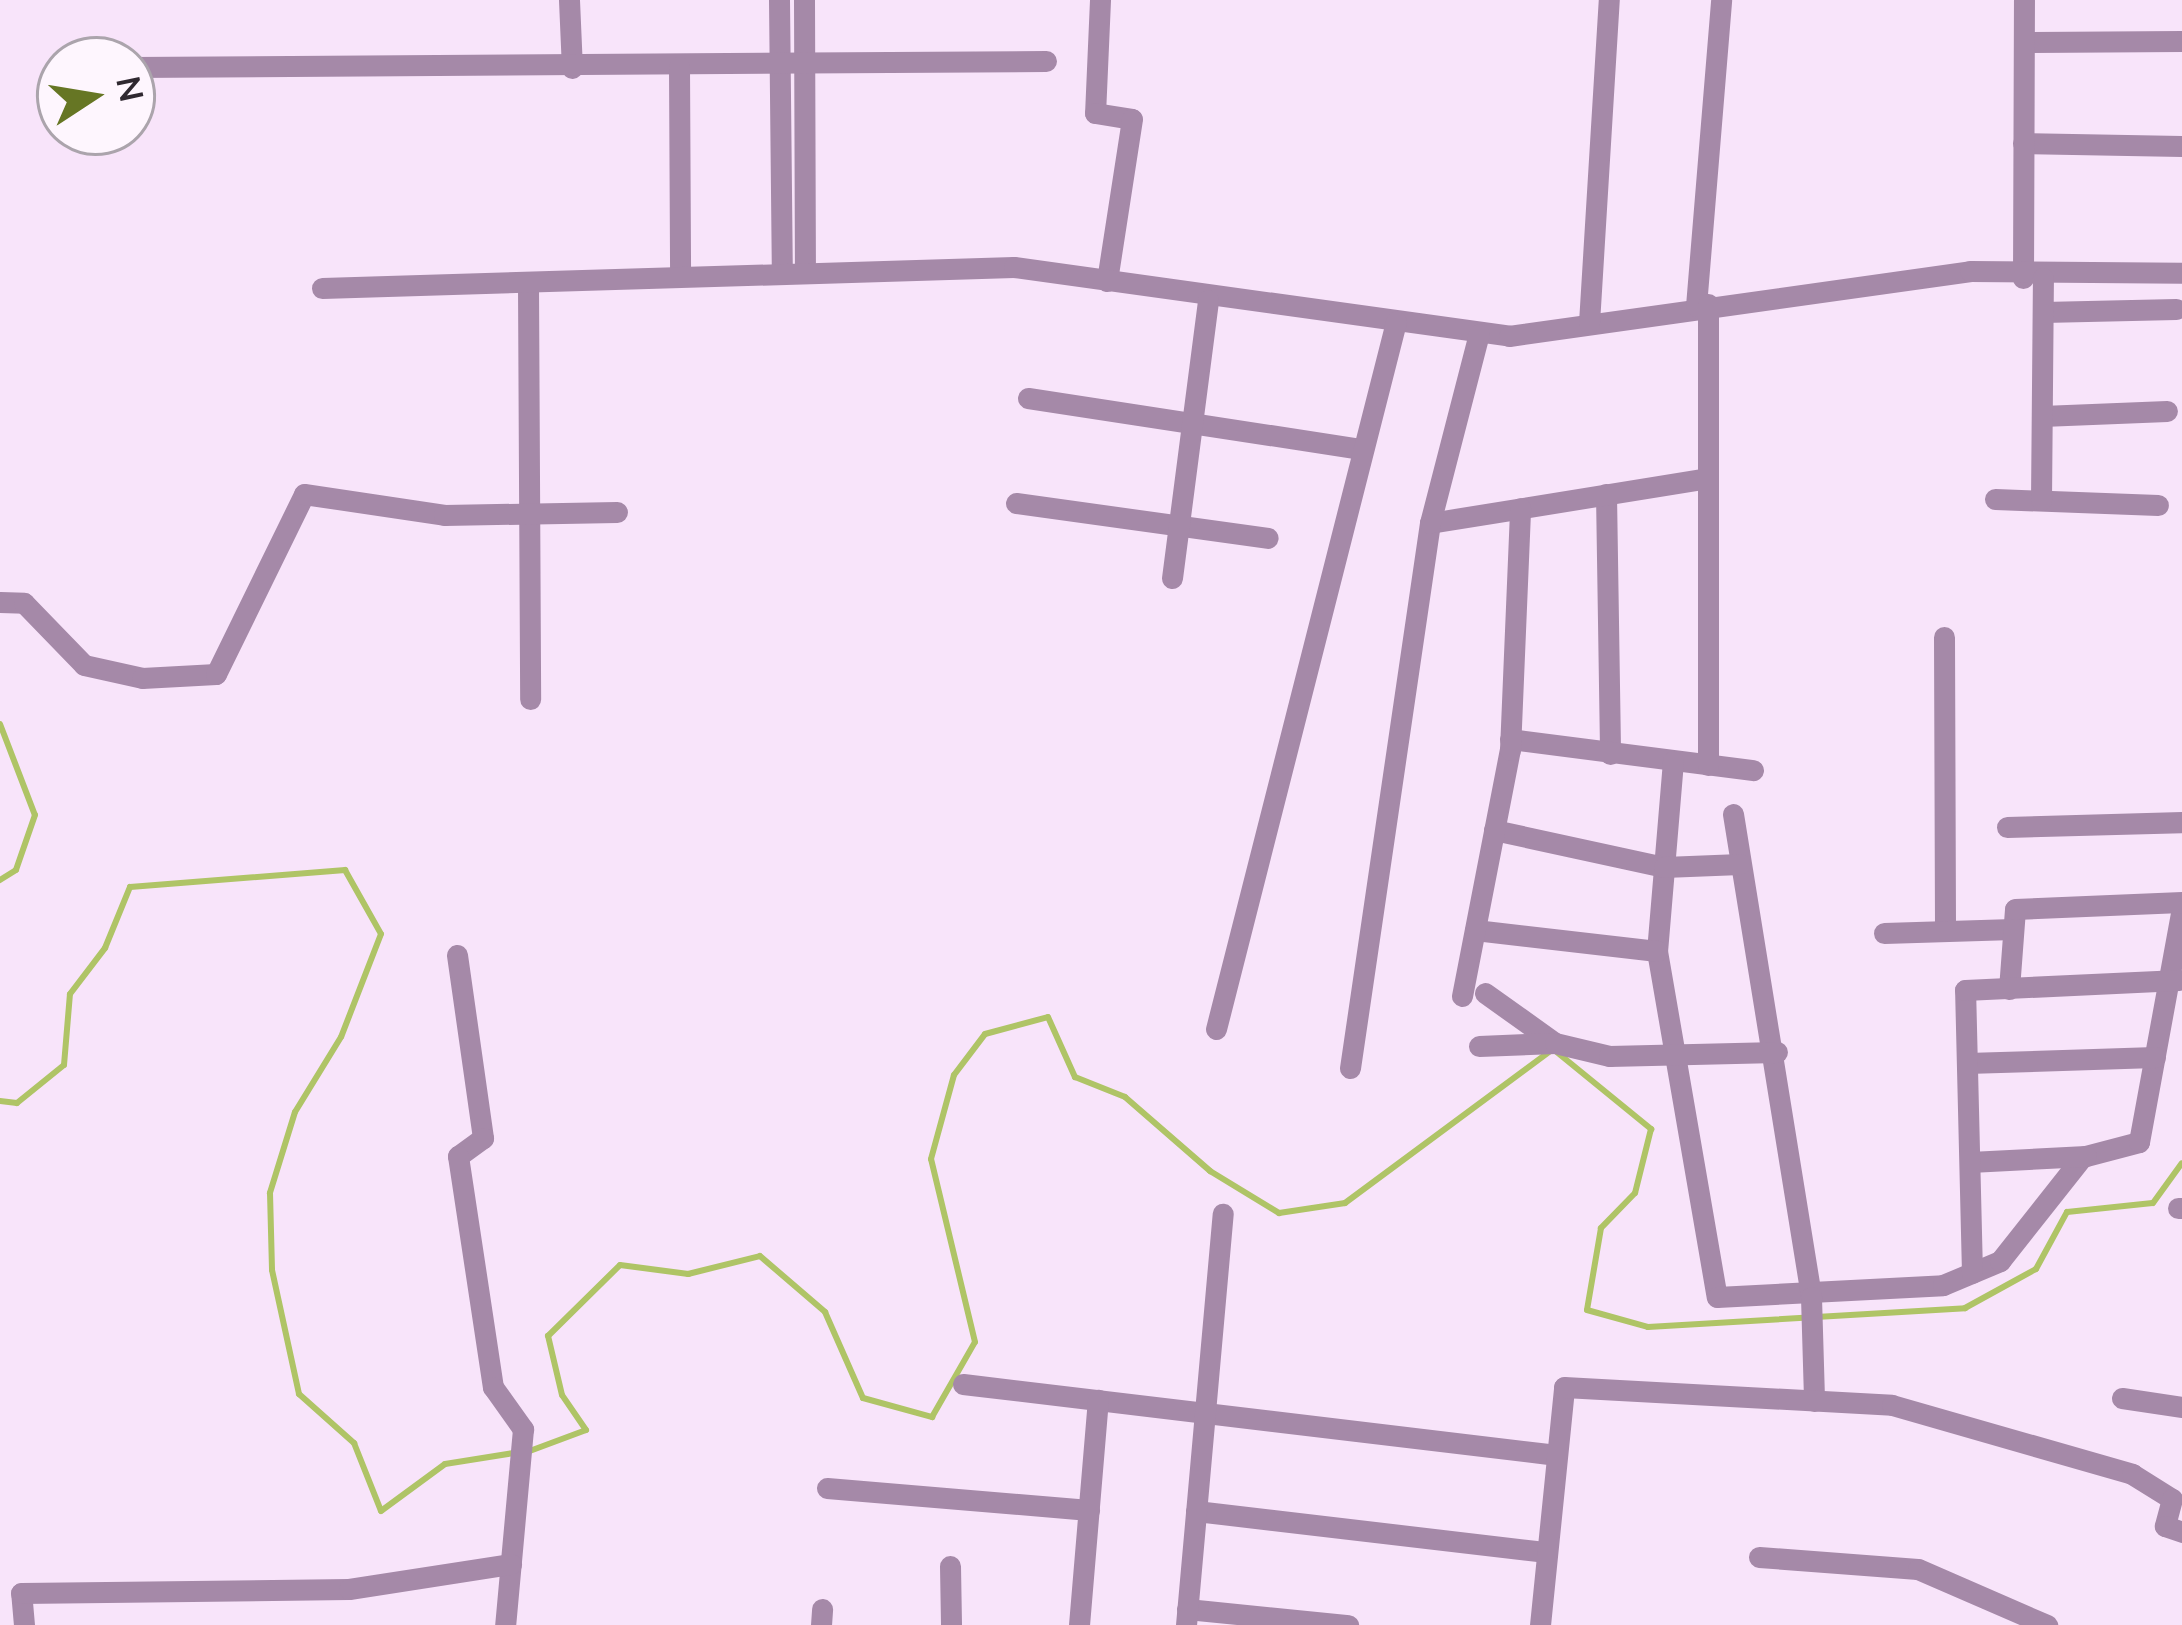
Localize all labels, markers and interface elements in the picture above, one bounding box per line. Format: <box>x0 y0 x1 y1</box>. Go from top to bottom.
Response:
north arrow <box>36 36 156 156</box>
text: N <box>104 72 153 106</box>

